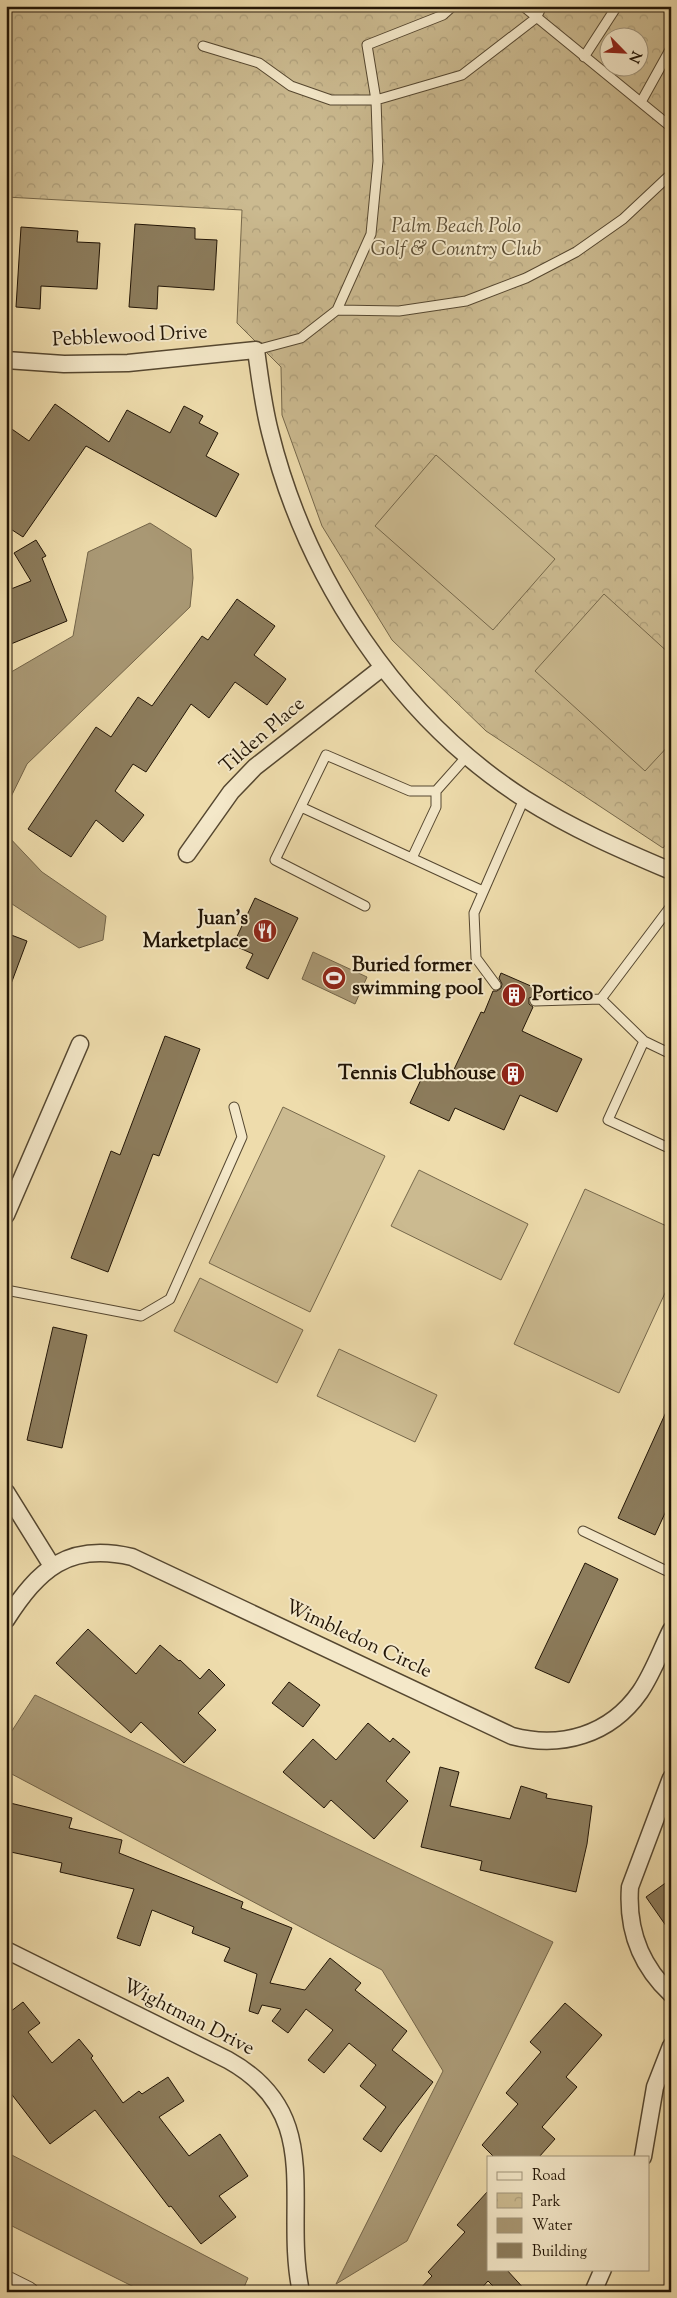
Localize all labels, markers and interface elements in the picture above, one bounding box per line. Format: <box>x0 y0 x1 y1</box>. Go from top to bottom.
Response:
north arrow <box>600 28 650 78</box>
text: N <box>623 47 645 66</box>
park label: Palm Beach Polo Golf & Country Club <box>371 213 541 265</box>
street label: Pebblewood Drive <box>52 318 208 356</box>
street label: Tilden Place <box>214 691 312 781</box>
place label: Juan's Marketplace <box>143 905 248 957</box>
restaurant icon: Juan's Marketplace <box>252 918 278 944</box>
place label: Buried former swimming pool <box>352 952 484 1004</box>
sports icon: Buried former swimming pool <box>321 965 347 991</box>
place label: Portico <box>532 981 593 1010</box>
building icon: Portico <box>501 982 527 1008</box>
place label: Tennis Clubhouse <box>338 1060 496 1089</box>
building icon: Tennis Clubhouse <box>500 1061 526 1087</box>
street label: Wimbledon Circle <box>280 1593 436 1687</box>
street label: Wightman Drive <box>117 1972 259 2064</box>
legend <box>487 2156 650 2270</box>
text: Road <box>532 2166 566 2187</box>
text: Park <box>532 2192 561 2213</box>
text: Water <box>532 2216 573 2237</box>
text: Building <box>532 2242 587 2263</box>

